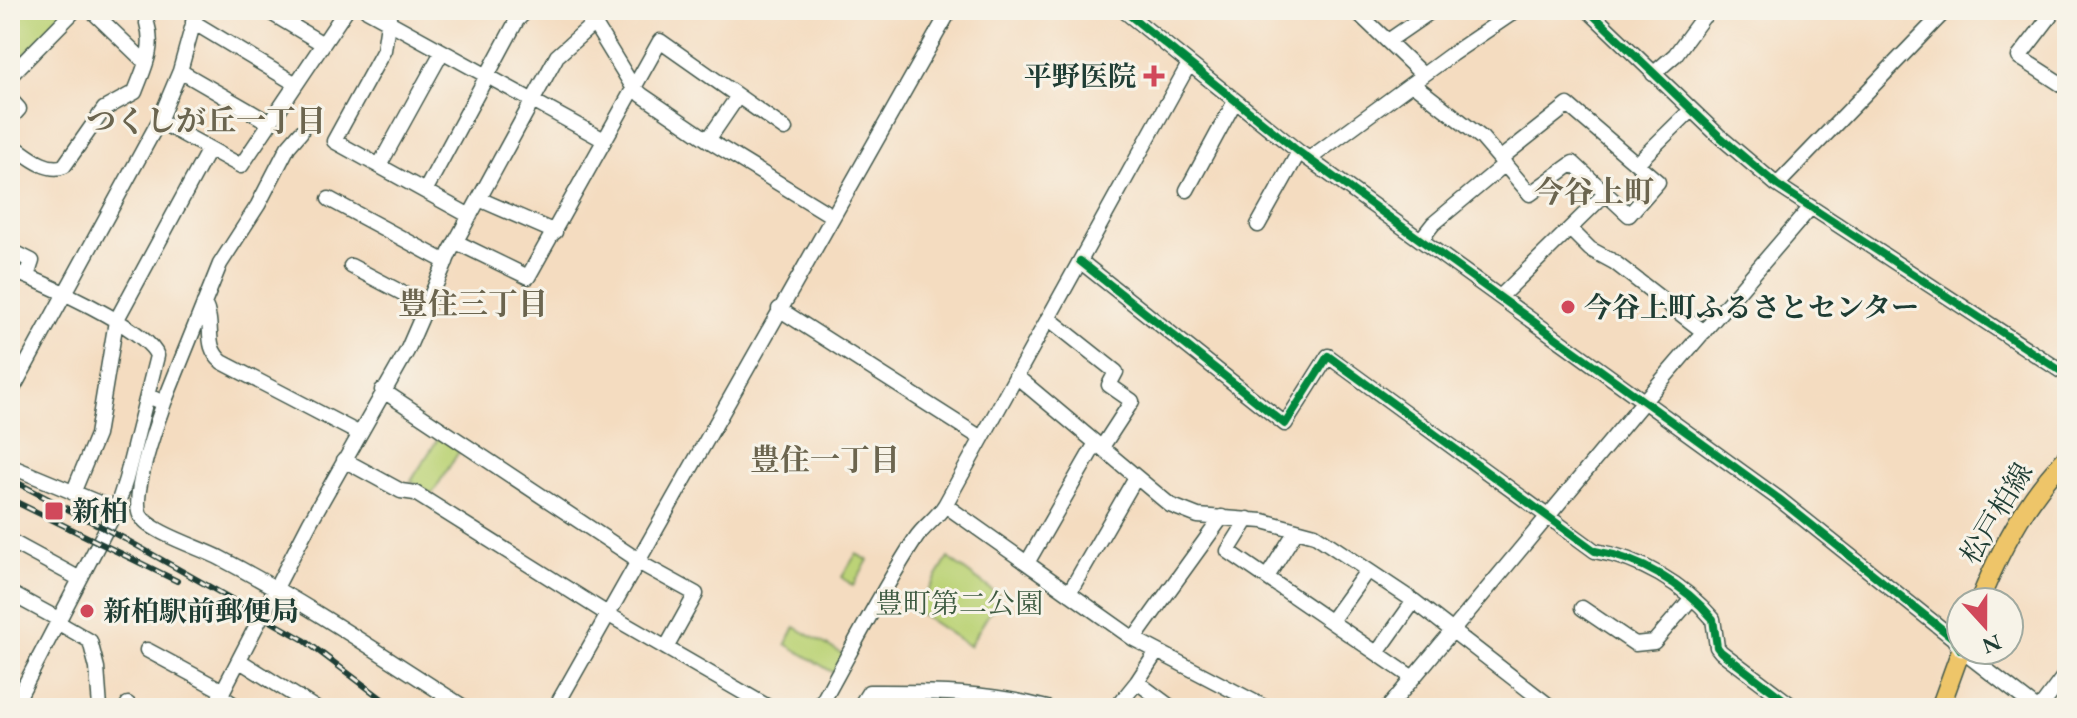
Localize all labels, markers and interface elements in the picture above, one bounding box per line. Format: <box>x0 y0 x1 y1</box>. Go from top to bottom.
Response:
place label: 平野医院 <box>1024 58 1136 94</box>
marker: 平野医院 <box>1143 65 1165 87</box>
district label: つくしが丘一丁目 <box>86 101 326 140</box>
district label: 今谷上町 <box>1534 172 1654 211</box>
district label: 豊住三丁目 <box>398 284 548 323</box>
place label: 今谷上町ふるさとセンター <box>1584 289 1919 325</box>
marker: 今谷上町ふるさとセンター <box>1559 298 1577 316</box>
district label: 豊住一丁目 <box>750 440 900 479</box>
street label: 松戸柏線 <box>1952 456 2040 570</box>
place label: 新柏 <box>72 493 128 529</box>
marker: 新柏 <box>43 500 65 522</box>
park label: 豊町第二公園 <box>875 585 1043 621</box>
north arrow <box>1945 586 2025 666</box>
place label: 新柏駅前郵便局 <box>103 593 299 629</box>
marker: 新柏駅前郵便局 <box>78 602 96 620</box>
text: N <box>1978 627 2005 661</box>

